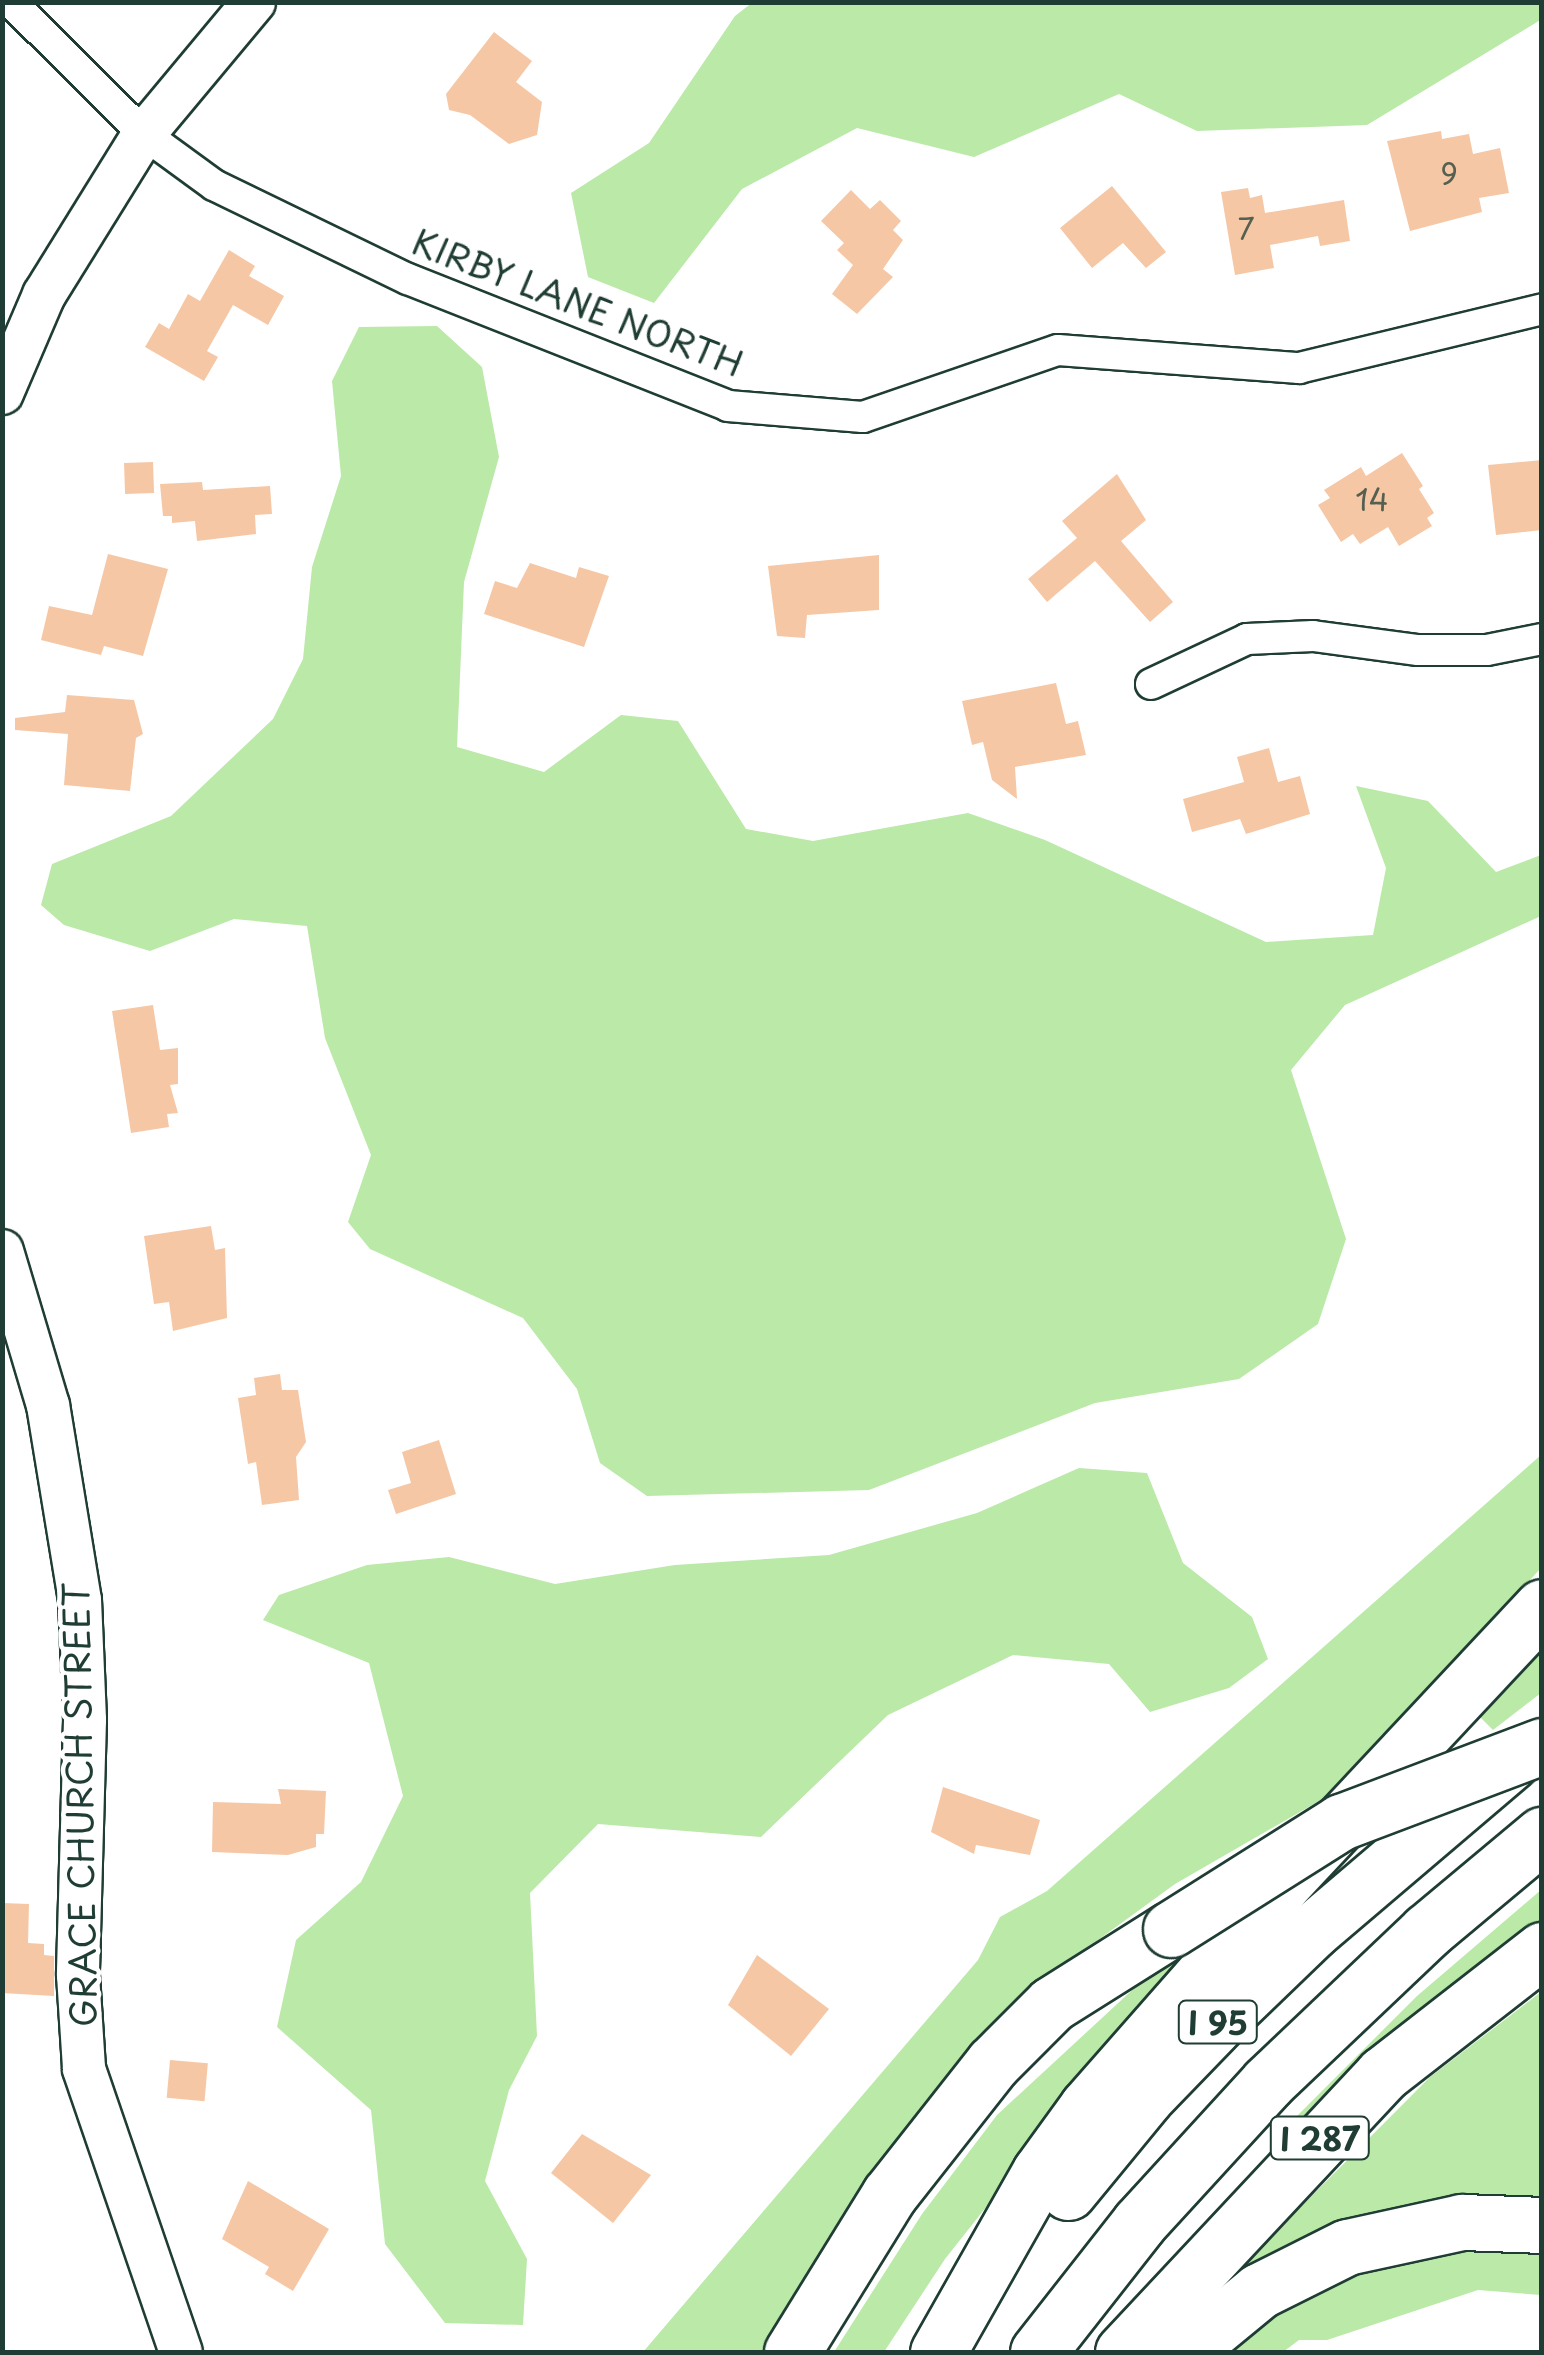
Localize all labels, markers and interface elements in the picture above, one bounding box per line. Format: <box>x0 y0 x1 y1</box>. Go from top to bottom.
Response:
house number: 9 <box>1440 155 1458 191</box>
house number: 7 <box>1237 210 1255 246</box>
street label: KIRBY LANE NORTH <box>406 219 750 385</box>
house number: 14 <box>1355 481 1389 517</box>
street label: GRACE CHURCH STREET <box>54 1582 104 2028</box>
road number: I 95 <box>1178 1995 1258 2049</box>
road number: I 287 <box>1268 2111 1372 2165</box>

